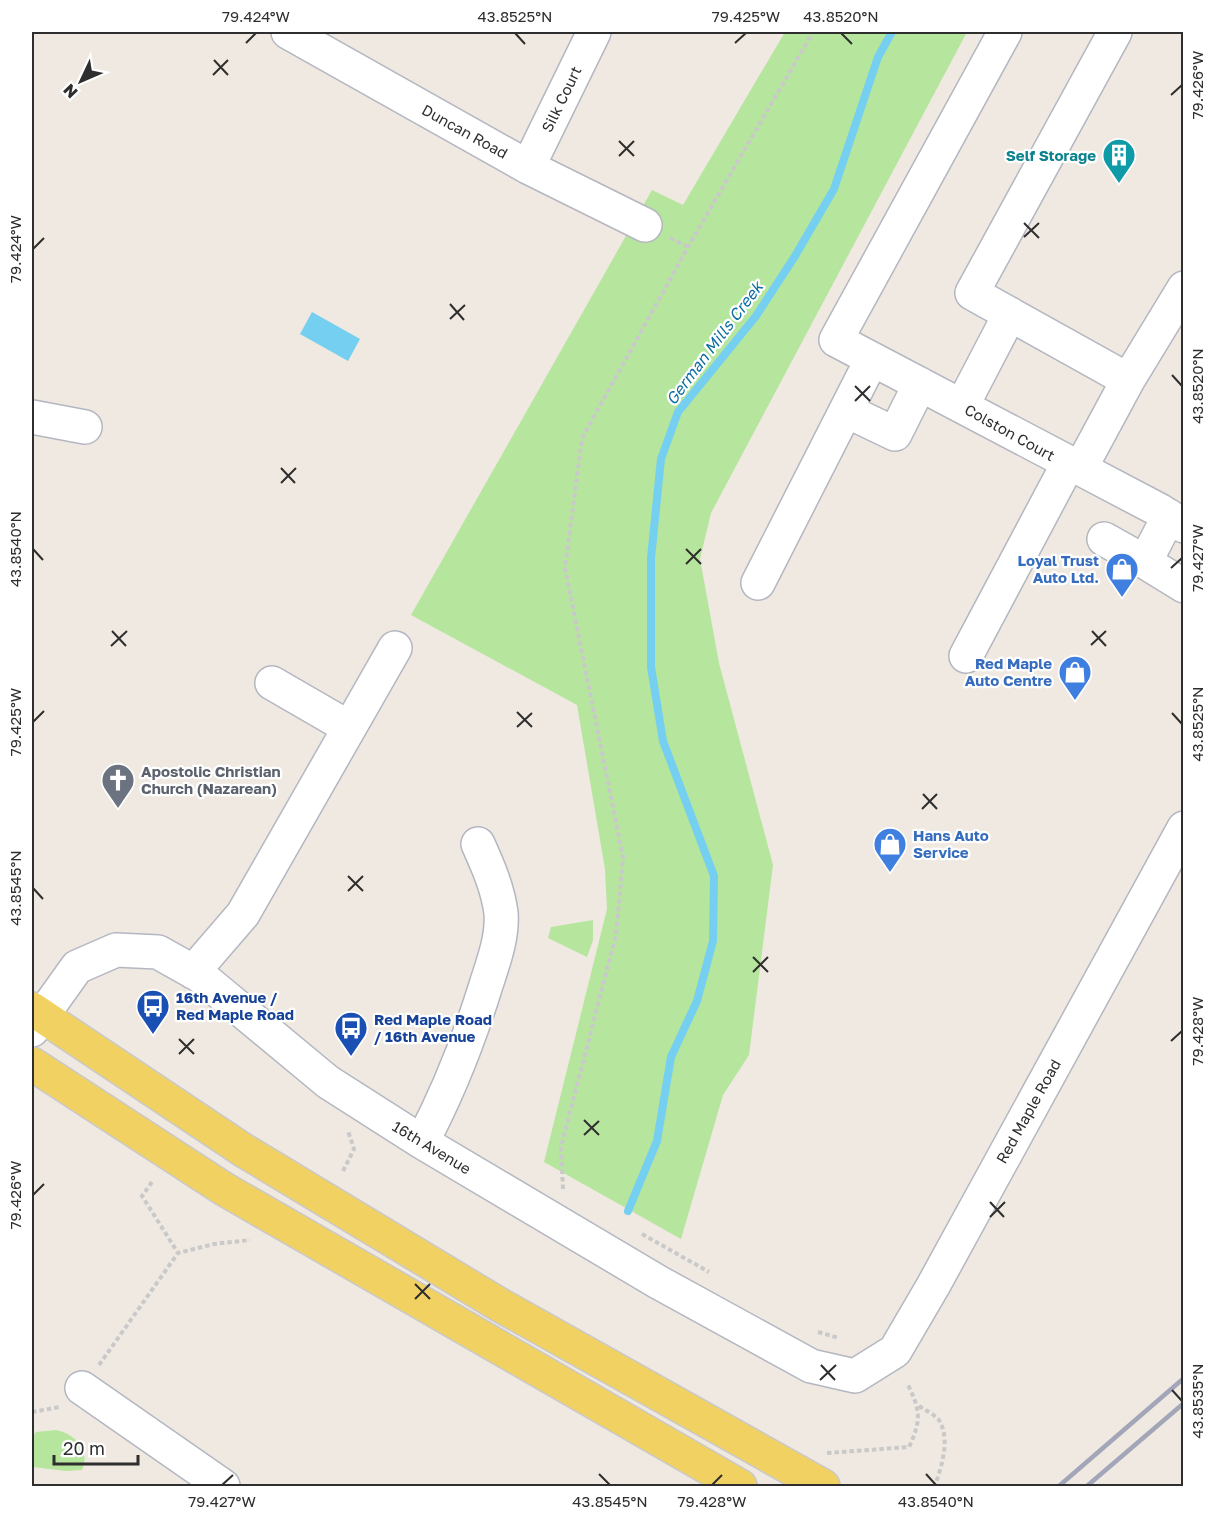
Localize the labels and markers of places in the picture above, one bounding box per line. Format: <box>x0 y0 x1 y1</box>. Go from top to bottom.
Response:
building icon: Self Storage <box>1101 137 1137 184</box>
place label: Self Storage <box>1006 146 1096 164</box>
place label: Loyal Trust Auto Ltd. <box>1018 551 1099 586</box>
shop icon: Loyal Trust Auto Ltd. <box>1104 551 1140 598</box>
place label: Red Maple Auto Centre <box>965 654 1052 689</box>
shop icon: Red Maple Auto Centre <box>1057 654 1093 701</box>
church icon: Apostolic Christian Church (Nazarean) <box>100 762 136 809</box>
place label: Apostolic Christian Church (Nazarean) <box>141 762 281 797</box>
shop icon: Hans Auto Service <box>872 826 908 873</box>
place label: Hans Auto Service <box>913 826 989 861</box>
bus stop icon: 16th Avenue / Red Maple Road <box>135 988 171 1035</box>
place label: 16th Avenue / Red Maple Road <box>176 988 294 1023</box>
bus stop icon: Red Maple Road / 16th Avenue <box>333 1010 369 1057</box>
place label: Red Maple Road / 16th Avenue <box>374 1010 492 1045</box>

